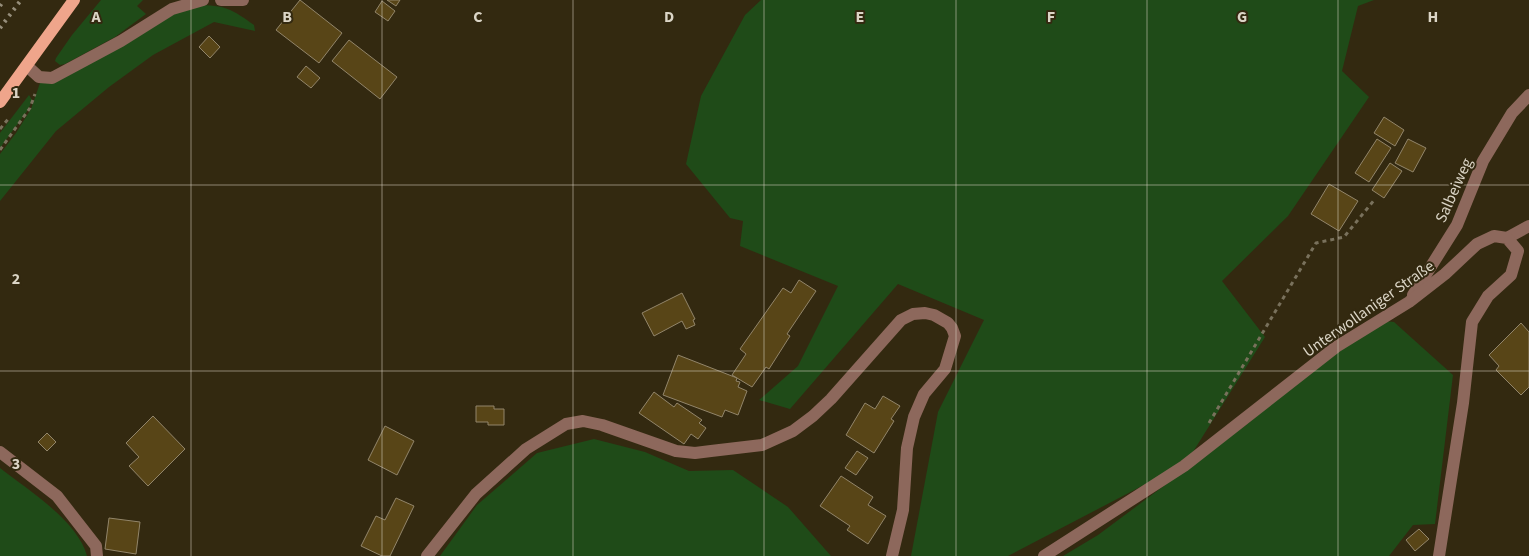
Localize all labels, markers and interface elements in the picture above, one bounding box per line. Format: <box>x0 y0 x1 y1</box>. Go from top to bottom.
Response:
text: A <box>90 6 101 28</box>
text: B <box>282 6 292 28</box>
text: C <box>473 6 483 28</box>
text: D <box>664 6 674 28</box>
text: E <box>856 6 864 28</box>
text: F <box>1047 6 1055 28</box>
text: G <box>1237 6 1247 28</box>
text: H <box>1428 6 1438 28</box>
text: 1 <box>12 82 20 104</box>
street label: Salbeiweg <box>1430 155 1478 226</box>
street label: Unterwollaniger Straße <box>1299 255 1439 362</box>
text: 2 <box>12 268 20 290</box>
text: 3 <box>12 453 20 475</box>

